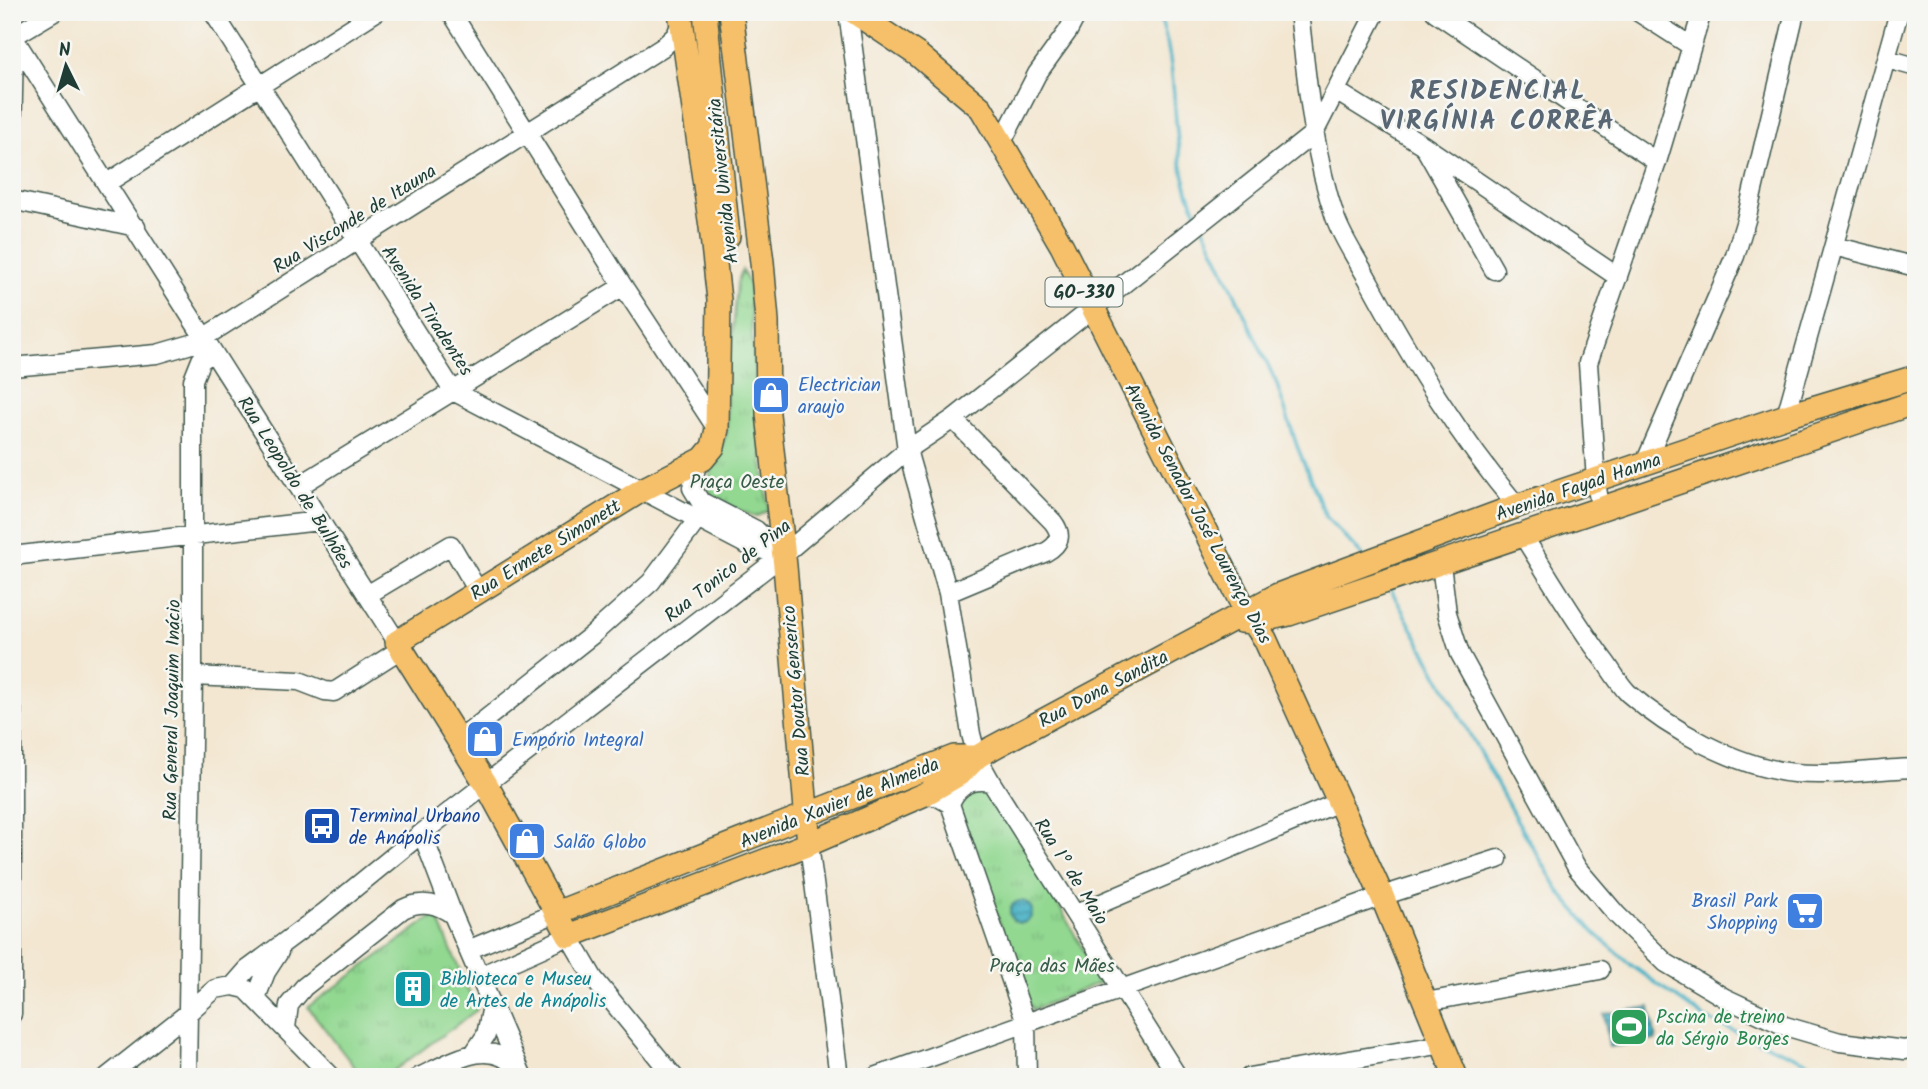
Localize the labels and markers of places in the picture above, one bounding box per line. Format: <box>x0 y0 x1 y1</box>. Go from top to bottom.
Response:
place label: Electrician araujo <box>798 371 881 423</box>
shop icon: Electrician araujo <box>750 374 792 416</box>
shop icon: Empório Integral <box>464 718 506 760</box>
place label: Empório Integral <box>512 726 644 756</box>
place label: Terminal Urbano de Anápolis <box>349 802 480 854</box>
bus stop icon: Terminal Urbano de Anápolis <box>301 805 343 847</box>
shop icon: Salão Globo <box>506 820 548 862</box>
place label: Salão Globo <box>554 828 646 858</box>
place label: Brasil Park Shopping <box>1691 887 1778 939</box>
supermarket icon: Brasil Park Shopping <box>1784 890 1826 932</box>
place label: Biblioteca e Museu de Artes de Anápolis <box>440 965 606 1017</box>
building icon: Biblioteca e Museu de Artes de Anápolis <box>392 968 434 1010</box>
place label: Pscina de treino da Sérgio Borges <box>1656 1003 1789 1055</box>
sports icon: Pscina de treino da Sérgio Borges <box>1608 1006 1650 1048</box>

